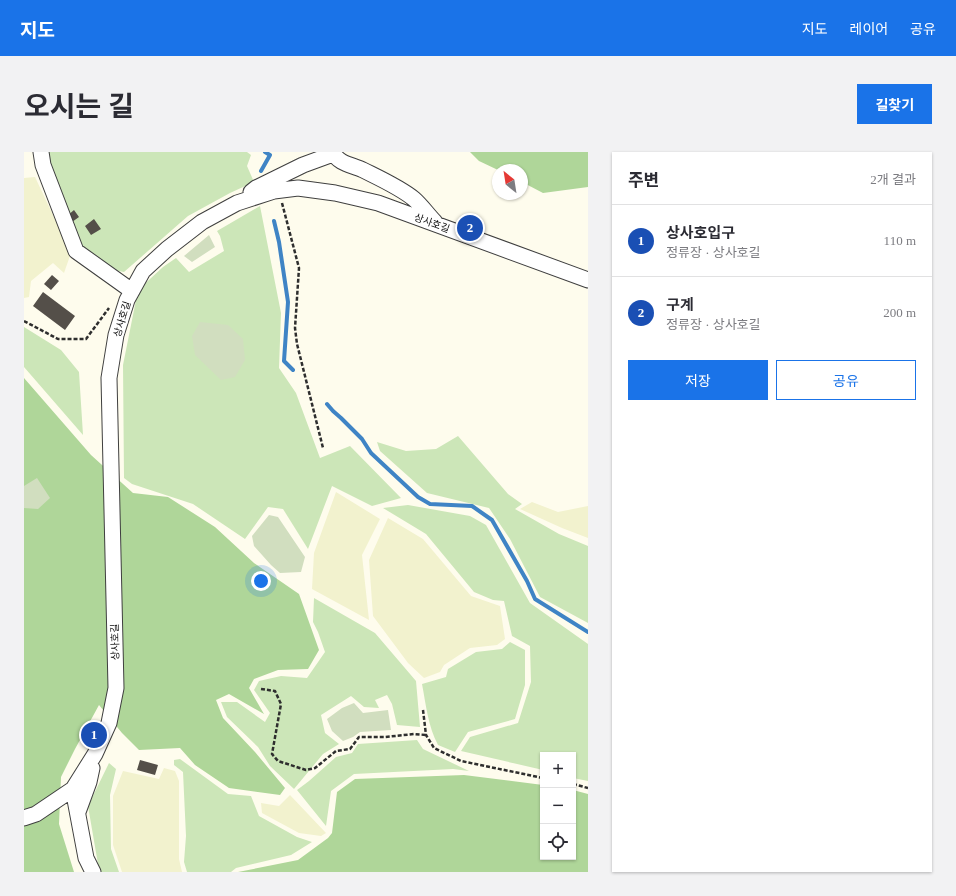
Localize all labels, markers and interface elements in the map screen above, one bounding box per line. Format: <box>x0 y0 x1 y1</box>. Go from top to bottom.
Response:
text: 지도 <box>20 20 55 41</box>
text: 지도 <box>802 22 828 37</box>
text: 레이어 <box>850 22 888 37</box>
text: 공유 <box>910 22 936 37</box>
button: 길찾기 <box>857 84 932 124</box>
text: 오시는 길 <box>24 91 134 122</box>
north arrow <box>492 164 528 200</box>
text: 주변 <box>628 171 659 190</box>
text: 2개 결과 <box>870 172 916 187</box>
street label: 상사호길 <box>413 212 451 234</box>
pin: 2 <box>457 213 483 243</box>
text: 상사호입구 <box>666 225 735 241</box>
text: 1 <box>638 233 644 248</box>
text: 110 m <box>884 233 916 248</box>
text: 정류장 · 상사호길 <box>666 245 761 260</box>
text: 구계 <box>666 297 694 313</box>
street label: 상사호길 <box>111 300 133 338</box>
text: 2 <box>638 305 644 320</box>
text: 200 m <box>883 305 916 320</box>
text: 정류장 · 상사호길 <box>666 317 761 332</box>
button: 저장 <box>628 360 768 400</box>
button: 공유 <box>776 360 916 400</box>
your location <box>251 571 271 591</box>
street label: 상사호길 <box>109 624 121 660</box>
pin: 1 <box>81 720 107 750</box>
map controls <box>540 752 576 860</box>
button: + <box>540 752 576 788</box>
button: − <box>540 788 576 824</box>
button: locate <box>540 824 576 860</box>

